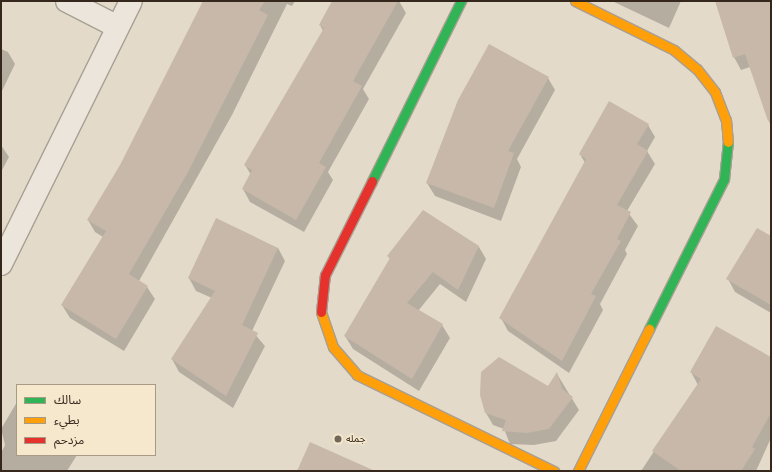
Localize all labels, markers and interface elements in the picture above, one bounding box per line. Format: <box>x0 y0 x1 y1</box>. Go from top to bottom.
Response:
legend <box>16 384 156 456</box>
text: سالك <box>54 392 81 407</box>
text: بطيء <box>54 412 80 427</box>
text: مزدحم <box>54 432 84 447</box>
place label: جمله <box>346 433 366 445</box>
marker: جمله <box>333 434 343 444</box>

